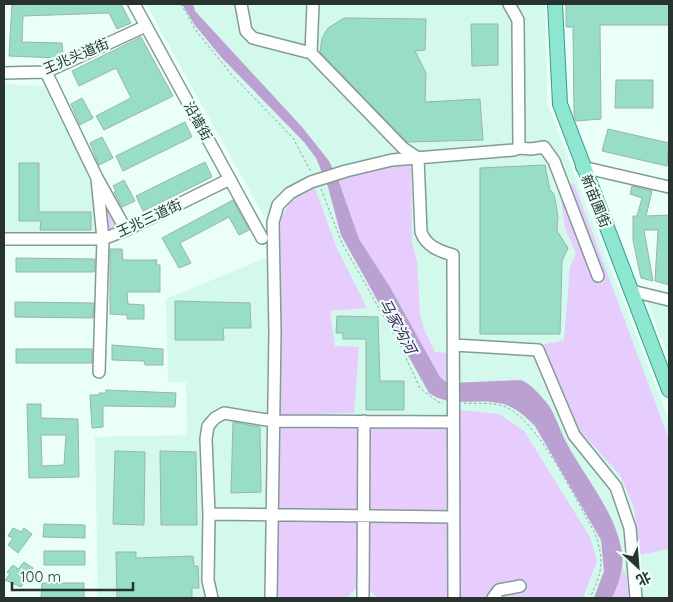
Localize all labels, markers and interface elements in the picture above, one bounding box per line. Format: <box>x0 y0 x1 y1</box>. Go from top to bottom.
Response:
street label: 王兆头道街 <box>40 34 112 78</box>
street label: 沿墙街 <box>180 98 216 144</box>
street label: 新苗圃街 <box>577 172 615 230</box>
street label: 王兆三道街 <box>113 195 185 241</box>
water label: 马家沟河 <box>376 295 422 360</box>
north arrow <box>613 542 663 592</box>
scale bar <box>12 560 134 592</box>
text: 100 m <box>20 567 61 586</box>
text: 北 <box>633 568 654 590</box>

